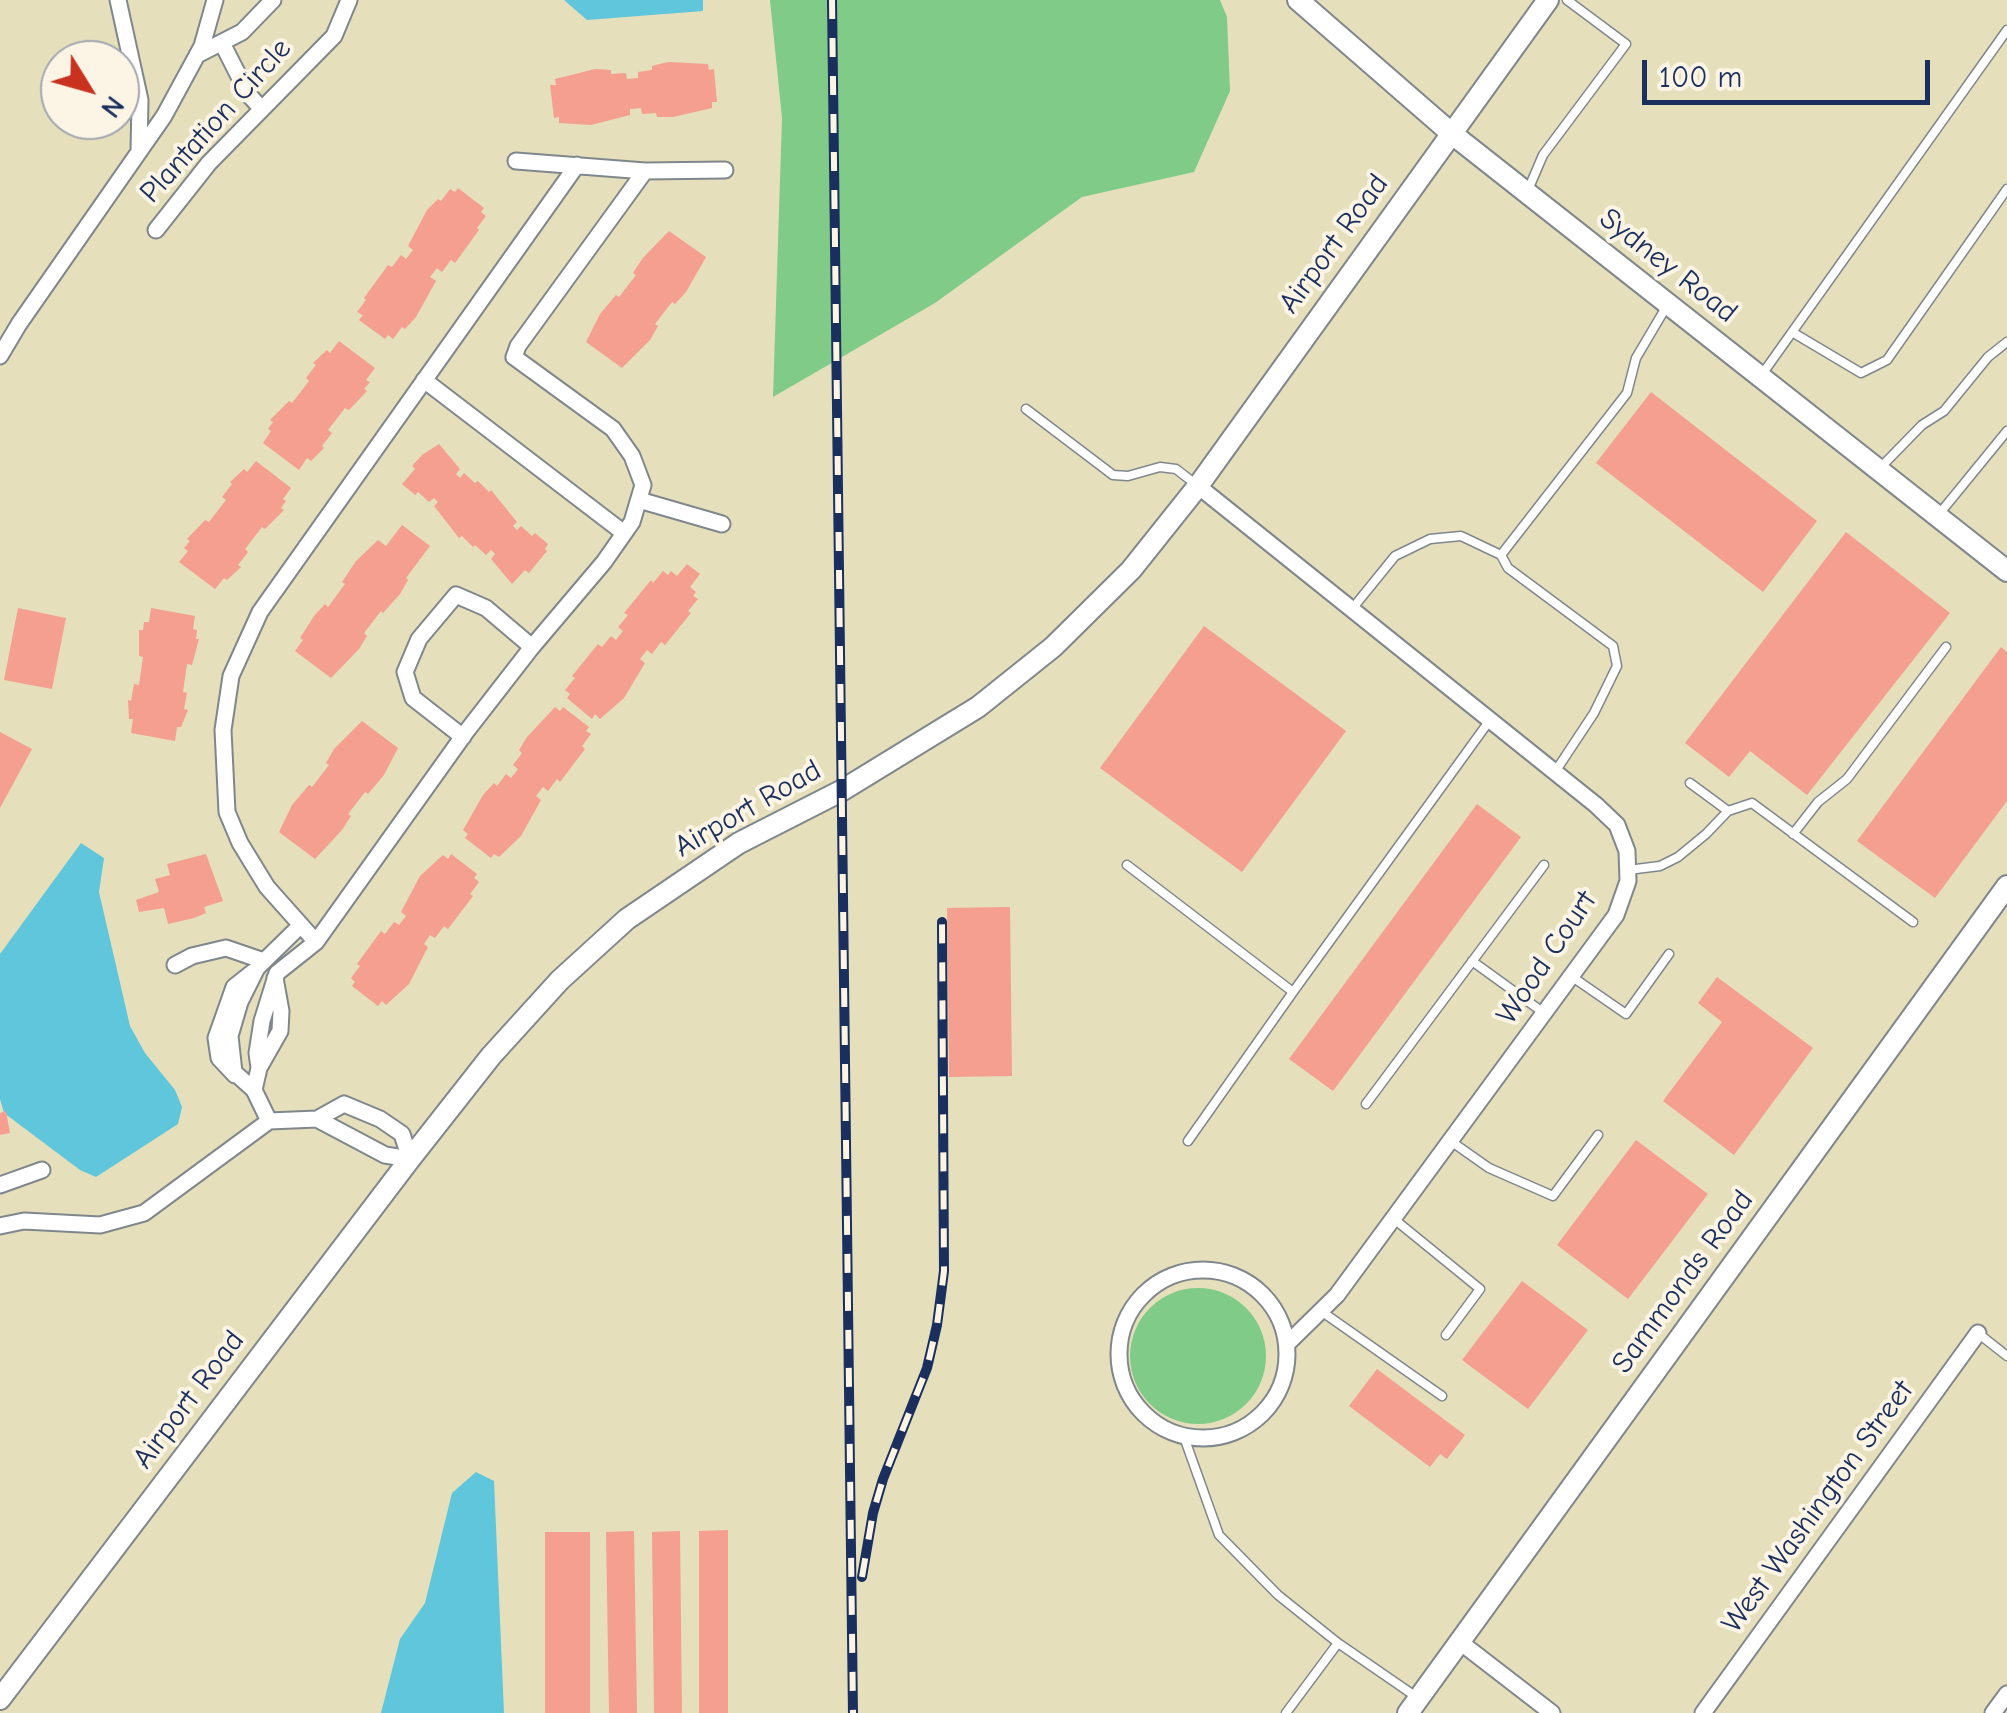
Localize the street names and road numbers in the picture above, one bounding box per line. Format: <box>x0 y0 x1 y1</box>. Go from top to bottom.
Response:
street label: Plantation Circle <box>133 31 299 211</box>
street label: Airport Road <box>1271 167 1397 321</box>
street label: Sydney Road <box>1592 201 1744 331</box>
street label: Airport Road <box>668 753 828 865</box>
street label: Wood Court <box>1489 885 1605 1031</box>
street label: Sammonds Road <box>1605 1184 1761 1380</box>
street label: Airport Road <box>126 1324 252 1476</box>
street label: West Washington Street <box>1714 1374 1922 1640</box>

